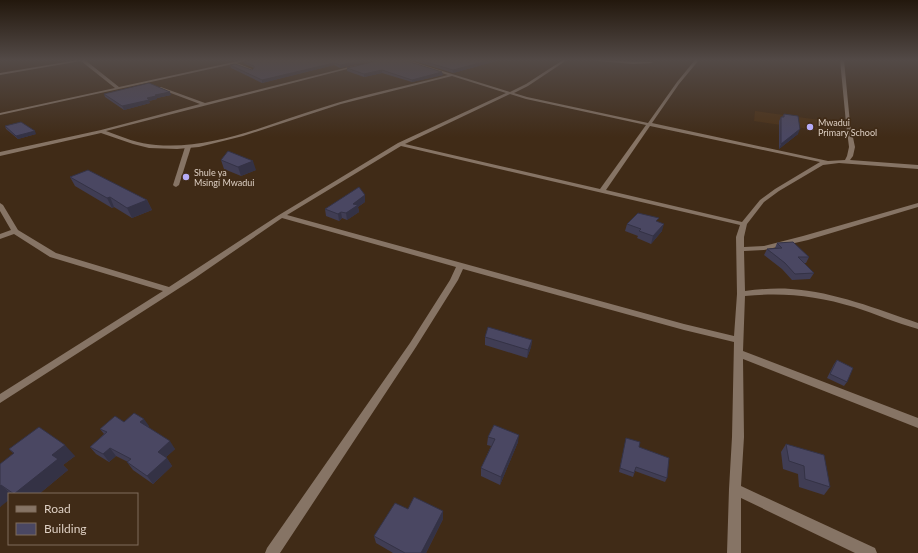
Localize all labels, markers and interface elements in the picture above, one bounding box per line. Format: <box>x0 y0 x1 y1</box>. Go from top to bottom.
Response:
place label: Mwadui Primary School <box>818 117 877 138</box>
marker: Mwadui Primary School <box>805 122 815 132</box>
place label: Shule ya Msingi Mwadui <box>194 167 254 188</box>
marker: Shule ya Msingi Mwadui <box>181 172 191 182</box>
legend <box>8 493 138 545</box>
text: Road <box>44 501 71 516</box>
text: Building <box>44 521 87 536</box>

